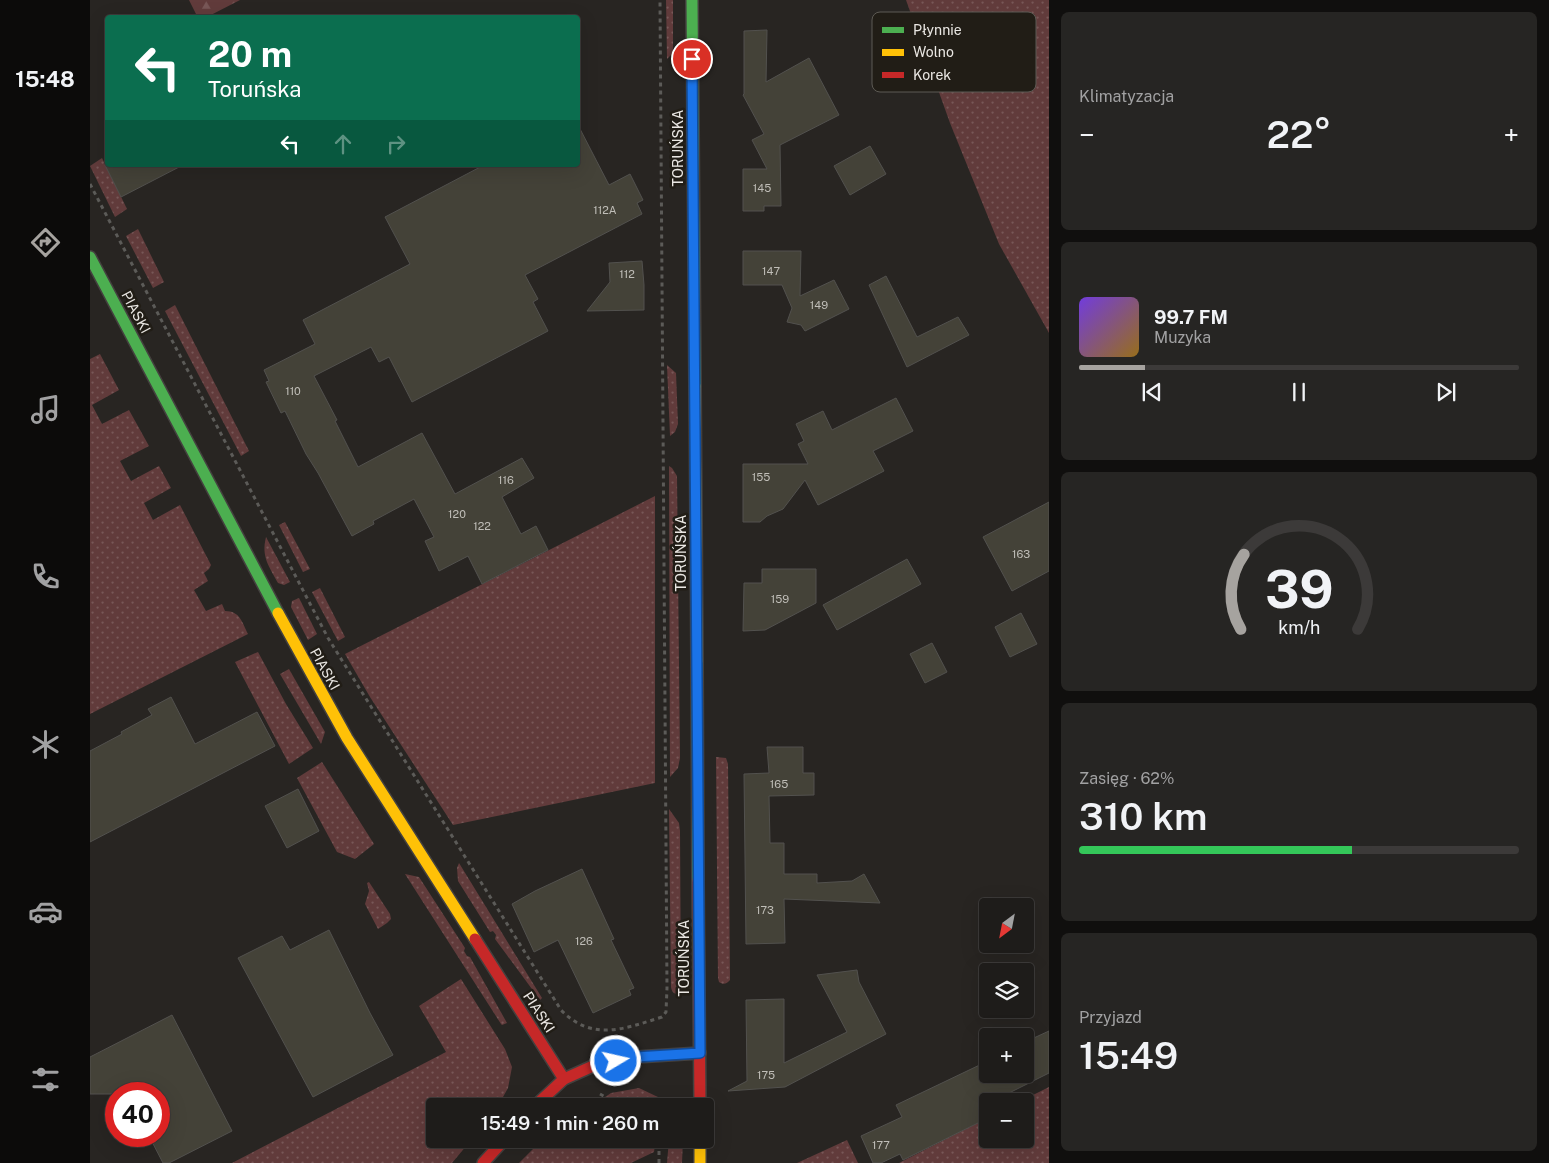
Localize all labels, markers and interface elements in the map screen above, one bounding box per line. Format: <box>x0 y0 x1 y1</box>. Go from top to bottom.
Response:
legend <box>872 12 1036 92</box>
text: Płynnie <box>913 22 962 38</box>
text: 20 m <box>208 34 292 75</box>
icon: left <box>125 35 190 100</box>
pin <box>671 38 713 80</box>
text: Wolno <box>913 44 954 60</box>
icon: arrive <box>678 45 706 73</box>
text: 15:48 <box>15 66 75 92</box>
text: Korek <box>913 67 951 83</box>
text: Toruńska <box>208 76 301 102</box>
text: Klimatyzacja <box>1079 87 1174 106</box>
street label: TORUŃSKA <box>669 109 686 187</box>
text: 22° <box>1267 112 1331 157</box>
text: − <box>1079 118 1095 151</box>
text: + <box>1503 118 1519 151</box>
icon: left <box>276 130 304 158</box>
icon: ahead <box>329 130 357 158</box>
icon: right <box>382 130 410 158</box>
house number: 145 <box>753 182 771 194</box>
house number: 112A <box>593 204 617 216</box>
icon: directions <box>28 225 63 260</box>
house number: 147 <box>762 265 780 277</box>
house number: 112 <box>619 268 635 280</box>
street label: PIASKI <box>118 288 154 336</box>
house number: 149 <box>810 299 828 311</box>
text: 99.7 FM <box>1154 306 1228 328</box>
text: Muzyka <box>1154 328 1211 347</box>
icon: previous <box>1138 378 1166 406</box>
icon: pause <box>1285 378 1313 406</box>
icon: next <box>1432 378 1460 406</box>
house number: 110 <box>285 385 301 397</box>
icon: music <box>28 392 63 427</box>
house number: 155 <box>752 471 770 483</box>
house number: 116 <box>498 474 514 486</box>
house number: 120 <box>448 508 466 520</box>
street label: TORUŃSKA <box>672 514 689 592</box>
house number: 122 <box>473 520 491 532</box>
house number: 163 <box>1012 548 1030 560</box>
icon: phone <box>28 559 63 594</box>
text: 39 <box>1265 559 1333 620</box>
house number: 159 <box>771 593 789 605</box>
text: km/h <box>1278 617 1320 638</box>
street label: PIASKI <box>307 645 343 693</box>
icon: climate <box>28 727 63 762</box>
text: Zasięg · 62% <box>1079 769 1174 788</box>
house number: 165 <box>770 778 788 790</box>
text: 310 km <box>1079 794 1208 839</box>
icon: car <box>28 894 63 929</box>
north arrow <box>979 898 1034 952</box>
map controls <box>979 898 1034 1148</box>
house number: 173 <box>756 904 774 916</box>
street label: TORUŃSKA <box>675 919 692 997</box>
house number: 126 <box>575 935 593 947</box>
button: layers <box>979 963 1034 1018</box>
street label: PIASKI <box>520 989 558 1035</box>
text: Przyjazd <box>1079 1008 1142 1027</box>
button: + <box>979 1028 1034 1083</box>
text: 15:49 <box>1079 1033 1178 1078</box>
position arrow <box>589 1034 641 1086</box>
icon: filters <box>28 1062 63 1097</box>
house number: 175 <box>757 1069 775 1081</box>
speed limit sign: 40 <box>105 1082 170 1147</box>
button: − <box>979 1093 1034 1148</box>
text: 15:49 · 1 min · 260 m <box>481 1112 659 1134</box>
house number: 177 <box>872 1139 890 1151</box>

